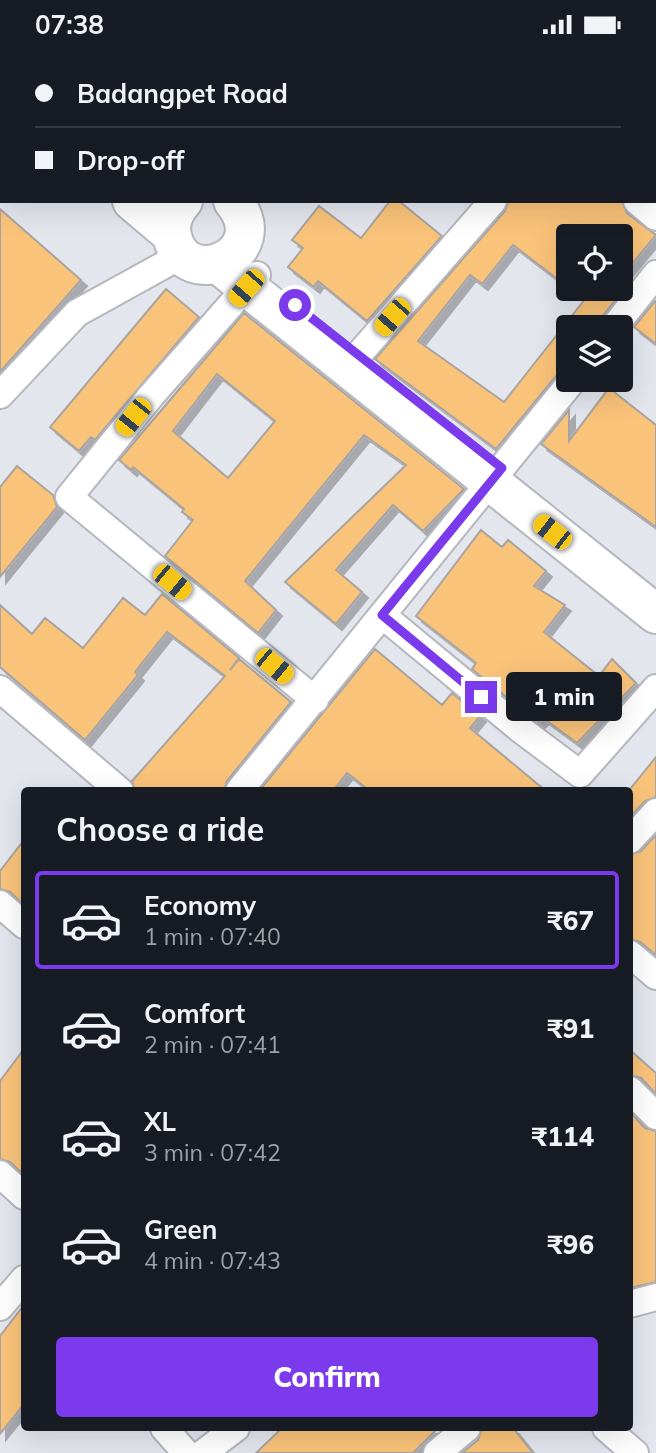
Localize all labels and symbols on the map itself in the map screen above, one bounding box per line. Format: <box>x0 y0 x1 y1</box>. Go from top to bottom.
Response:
car <box>225 265 268 311</box>
route start <box>279 289 311 321</box>
car <box>371 294 414 340</box>
car <box>112 394 155 440</box>
car <box>529 511 576 553</box>
car <box>150 560 195 604</box>
car <box>252 644 297 688</box>
callout: 1 min <box>505 673 621 721</box>
route end <box>465 681 497 713</box>

